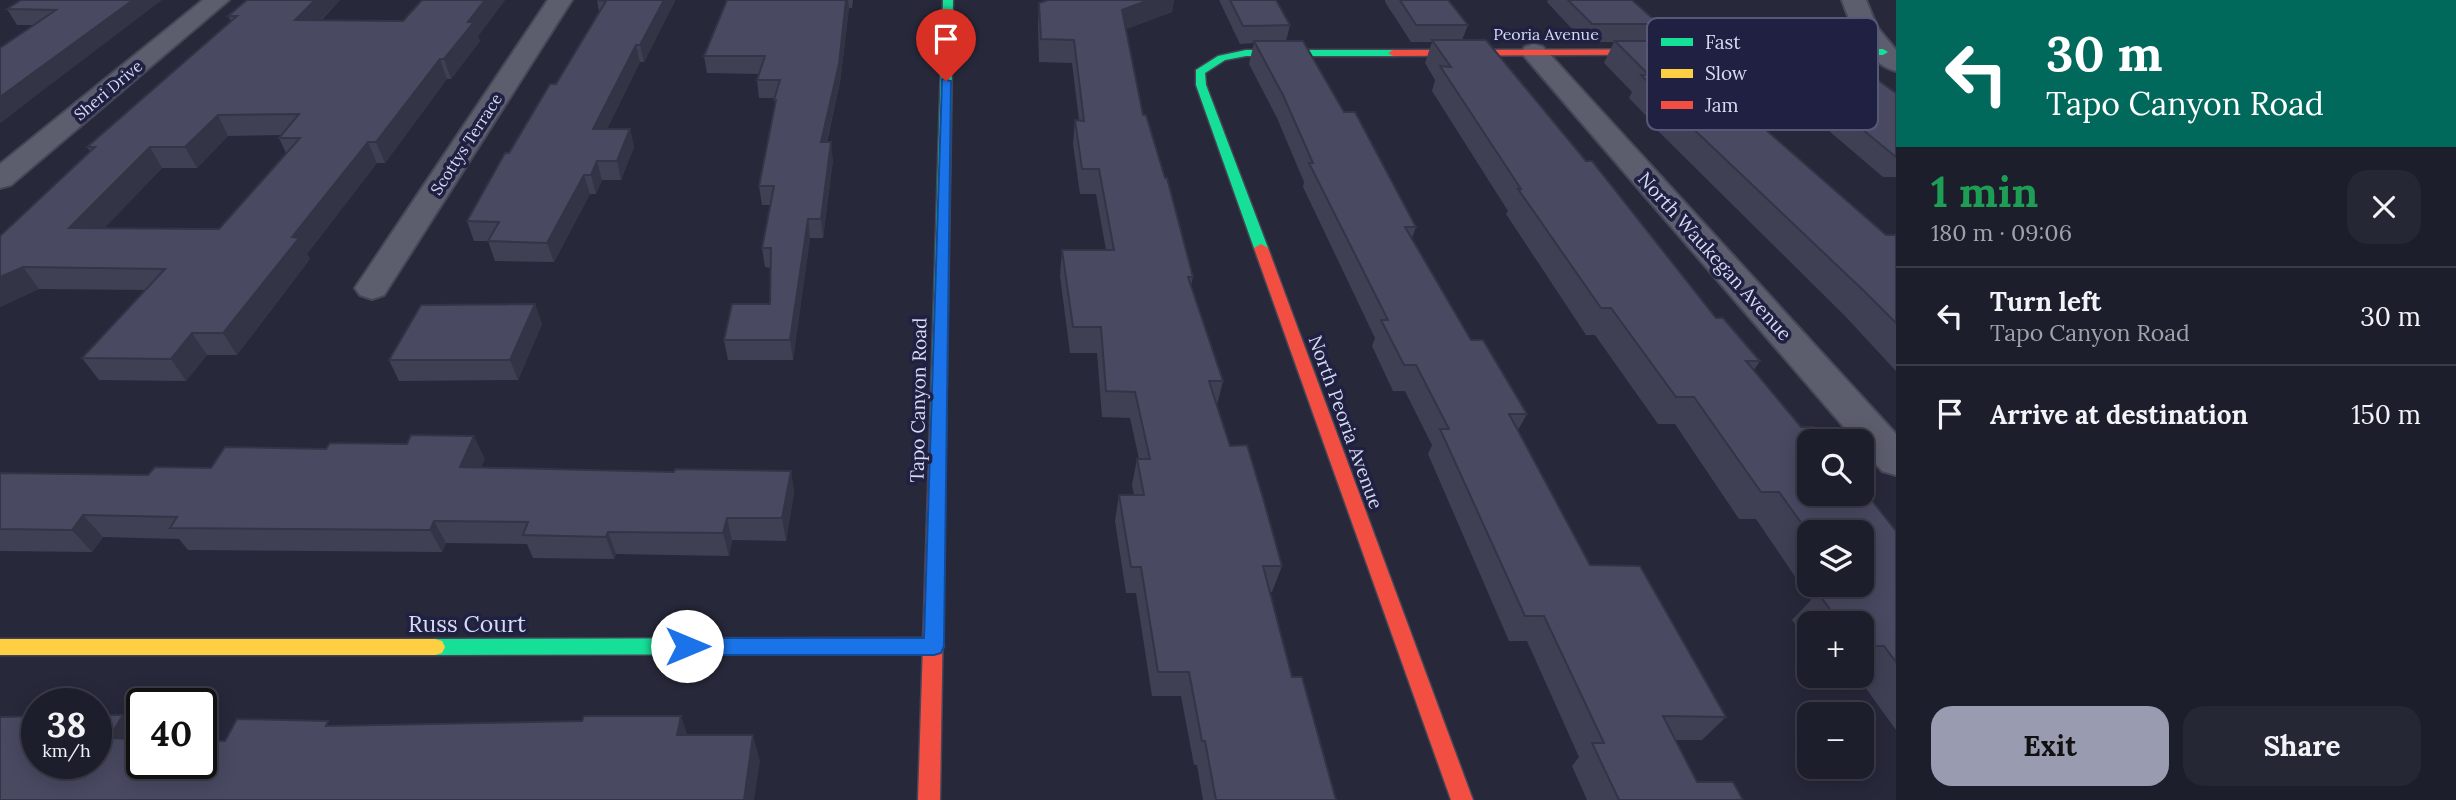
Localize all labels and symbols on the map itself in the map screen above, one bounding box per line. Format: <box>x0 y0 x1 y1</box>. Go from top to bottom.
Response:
pin <box>916 9 976 81</box>
legend <box>1647 18 1878 130</box>
street label: Peoria Avenue <box>1493 24 1599 44</box>
text: Fast <box>1705 30 1741 54</box>
street label: Sheri Drive <box>70 55 146 124</box>
text: Slow <box>1705 61 1748 85</box>
street label: Scottys Terrace <box>426 89 506 198</box>
text: Jam <box>1704 93 1739 117</box>
street label: North Waukegan Avenue <box>1633 167 1797 345</box>
street label: Tapo Canyon Road <box>905 317 931 483</box>
street label: North Peoria Avenue <box>1303 332 1389 512</box>
street label: Russ Court <box>408 609 526 638</box>
position arrow <box>650 609 724 683</box>
speed limit sign: 40 <box>126 688 217 779</box>

